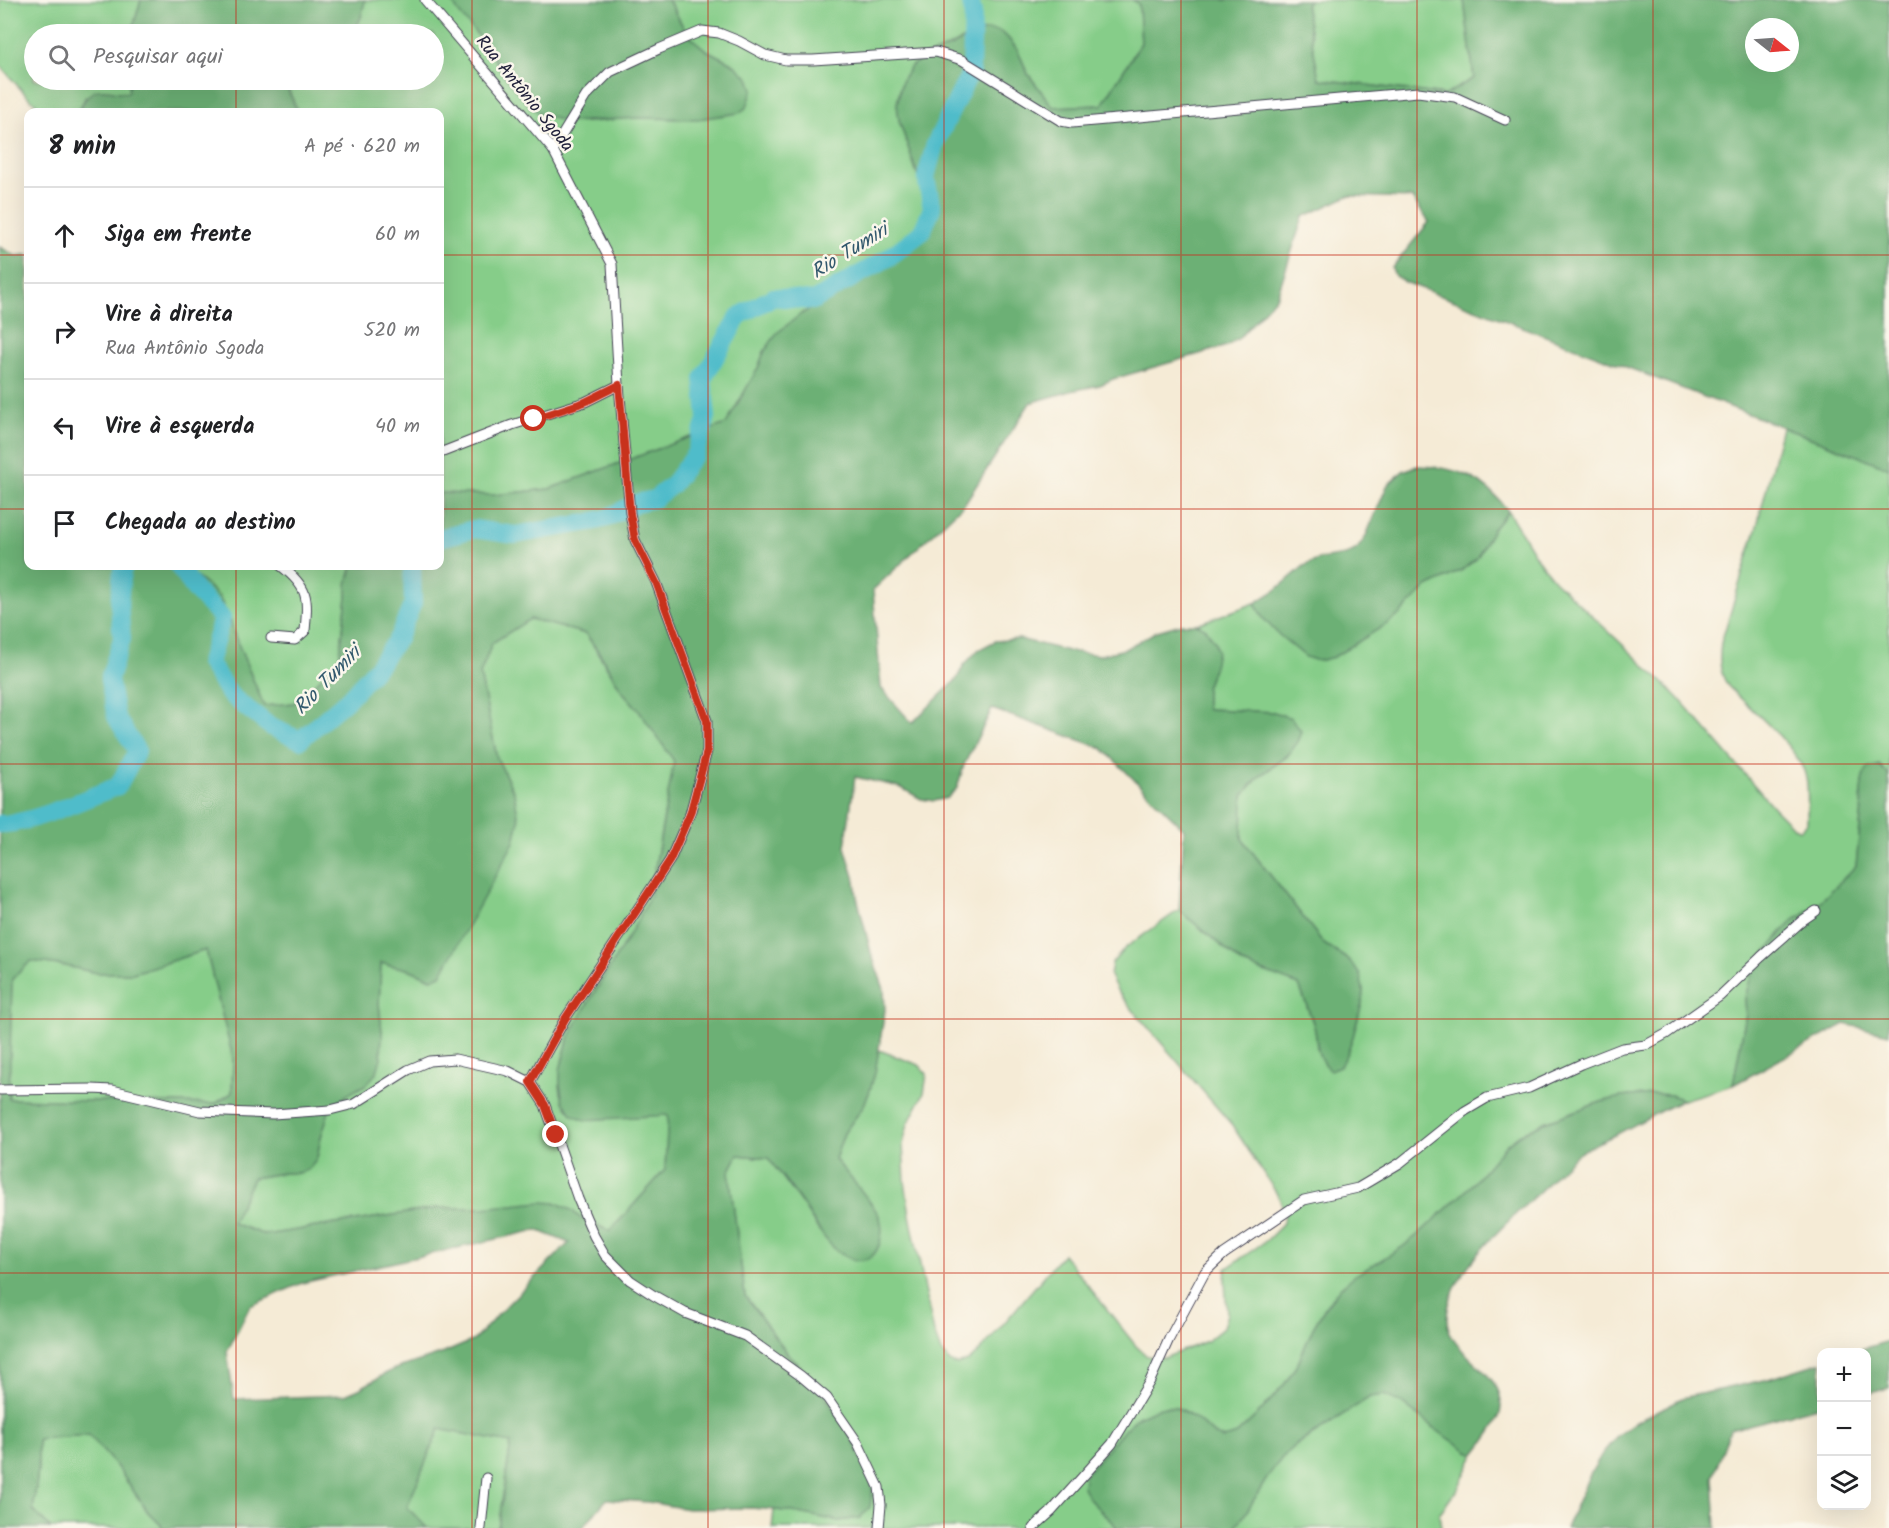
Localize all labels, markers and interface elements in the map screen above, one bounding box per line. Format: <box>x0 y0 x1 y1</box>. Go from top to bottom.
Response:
north arrow <box>1745 18 1799 72</box>
search box <box>24 24 444 90</box>
street label: Rua Antônio Sgoda <box>468 29 580 159</box>
text: Pesquisar aqui <box>93 40 223 75</box>
icon: search <box>45 41 78 74</box>
text: 8 min <box>48 126 116 168</box>
text: A pé · 620 m <box>304 131 420 163</box>
water label: Rio Tumiri <box>805 213 898 288</box>
text: Siga em frente <box>105 218 251 253</box>
icon: ahead <box>48 219 81 252</box>
text: 60 m <box>375 219 420 251</box>
text: Vire à direita <box>105 298 233 333</box>
icon: right <box>48 315 81 348</box>
text: 520 m <box>364 315 420 347</box>
text: Rua Antônio Sgoda <box>105 333 264 365</box>
route start <box>520 405 546 431</box>
text: Vire à esquerda <box>105 410 254 445</box>
icon: left <box>48 411 81 444</box>
text: 40 m <box>375 411 420 443</box>
text: Chegada ao destino <box>105 506 296 541</box>
icon: arrive <box>48 507 81 540</box>
water label: Rio Tumiri <box>287 636 372 723</box>
route end <box>542 1121 568 1147</box>
map controls <box>1817 1348 1871 1510</box>
button: + <box>1817 1348 1871 1402</box>
button: − <box>1817 1402 1871 1456</box>
button: layers <box>1817 1456 1871 1510</box>

